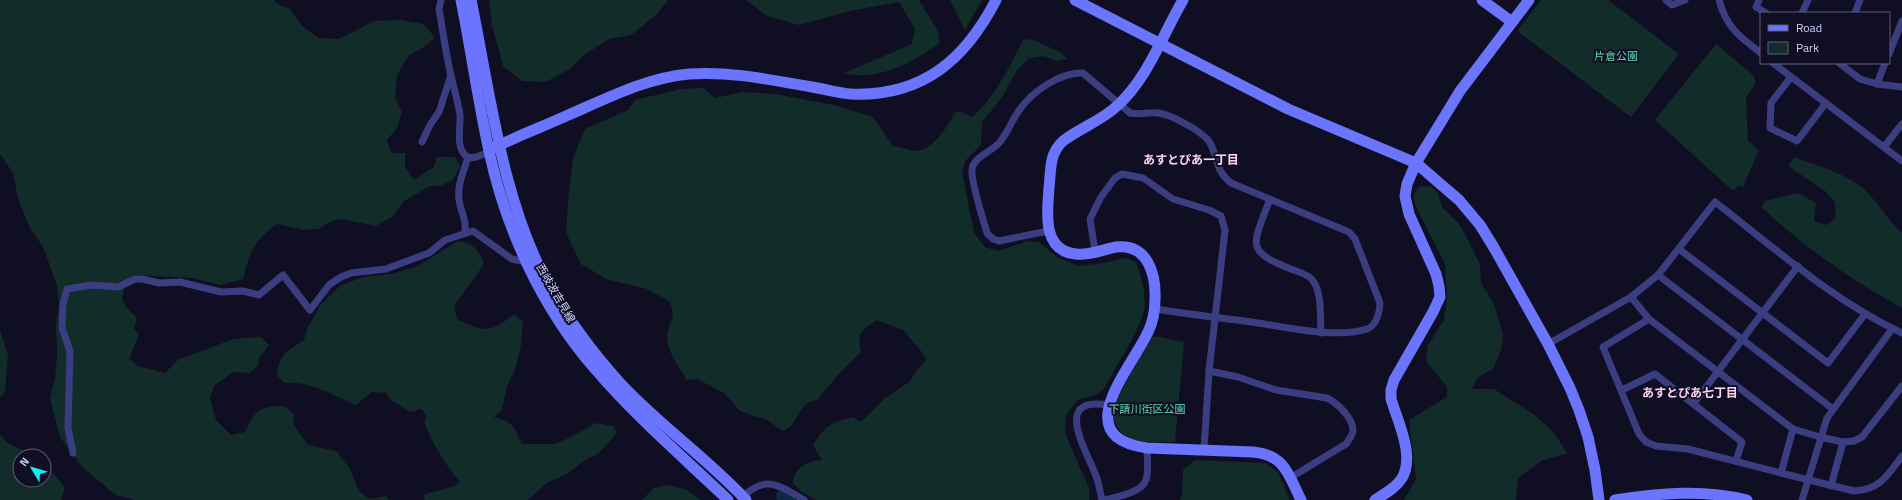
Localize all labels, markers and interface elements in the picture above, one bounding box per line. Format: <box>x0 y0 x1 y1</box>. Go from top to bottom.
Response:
legend <box>1760 12 1890 64</box>
text: Road <box>1796 18 1822 37</box>
text: Park <box>1796 38 1819 57</box>
park label: 片倉公園 <box>1594 48 1638 64</box>
district label: あすとぴあ一丁目 <box>1143 150 1239 169</box>
street label: 西岐波吉見線 <box>533 260 579 326</box>
district label: あすとぴあ七丁目 <box>1642 383 1738 402</box>
park label: 下請川街区公園 <box>1109 401 1186 417</box>
north arrow <box>12 448 52 488</box>
text: N <box>15 454 33 470</box>

